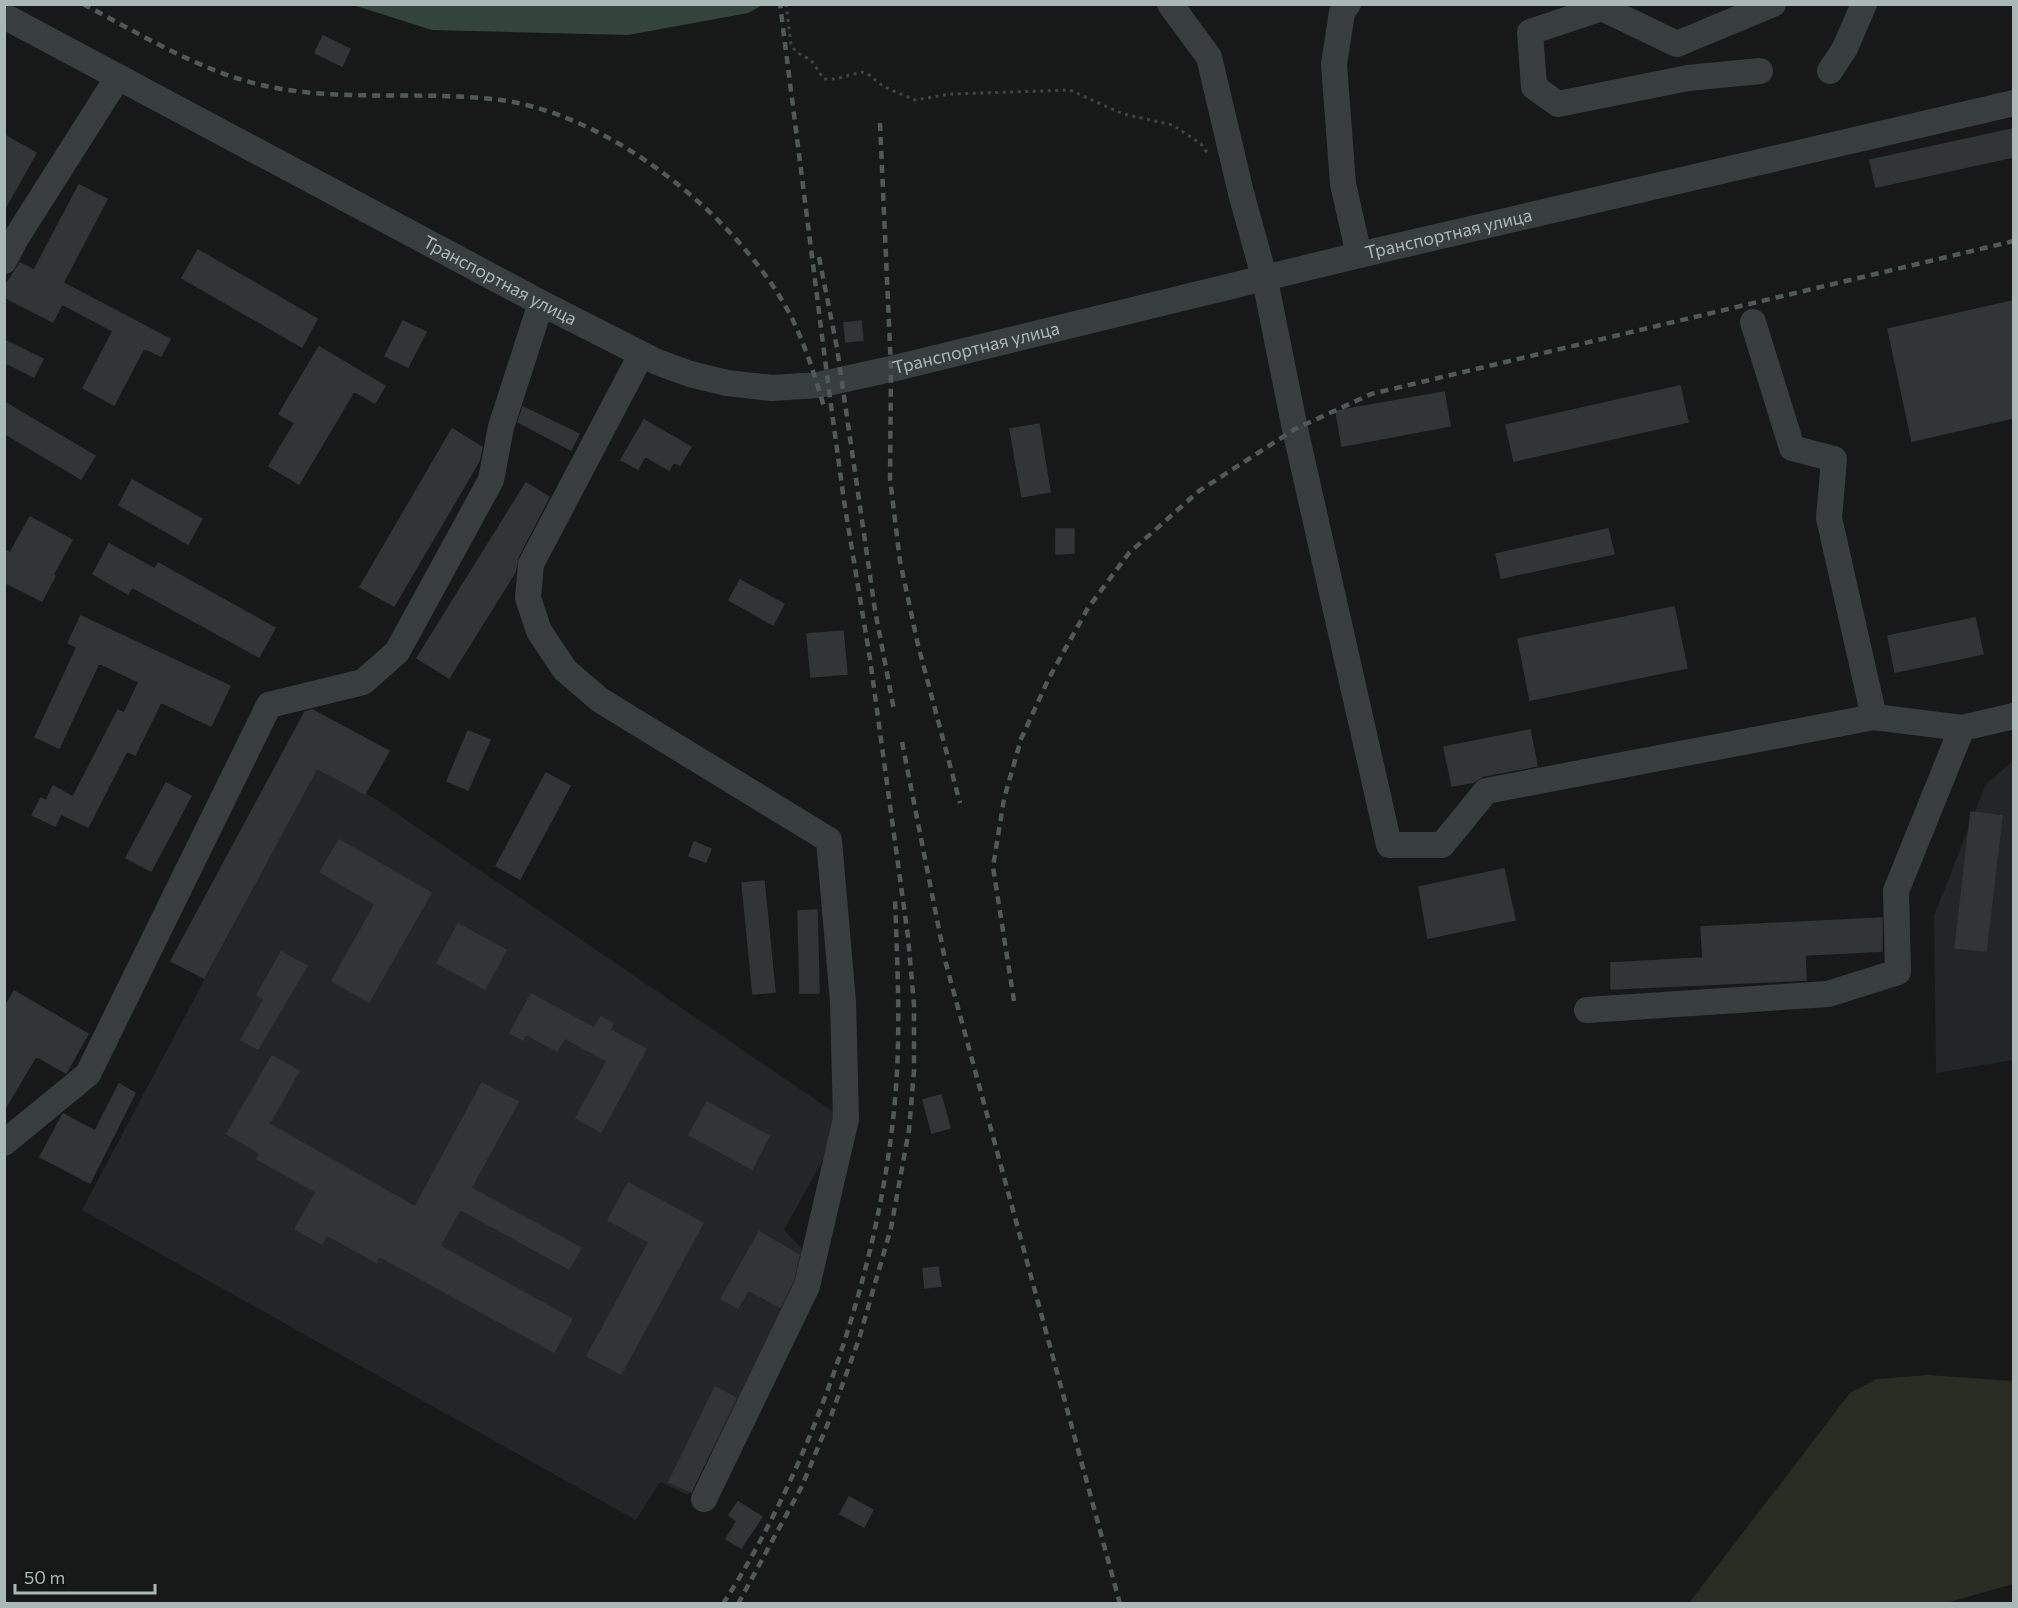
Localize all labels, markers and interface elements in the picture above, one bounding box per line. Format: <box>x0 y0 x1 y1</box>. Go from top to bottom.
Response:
street label: Транспортная улица <box>1363 203 1534 263</box>
street label: Транспортная улица <box>420 230 581 329</box>
street label: Транспортная улица <box>890 316 1062 378</box>
scale bar <box>15 1557 154 1595</box>
text: 50 m <box>24 1566 65 1588</box>

